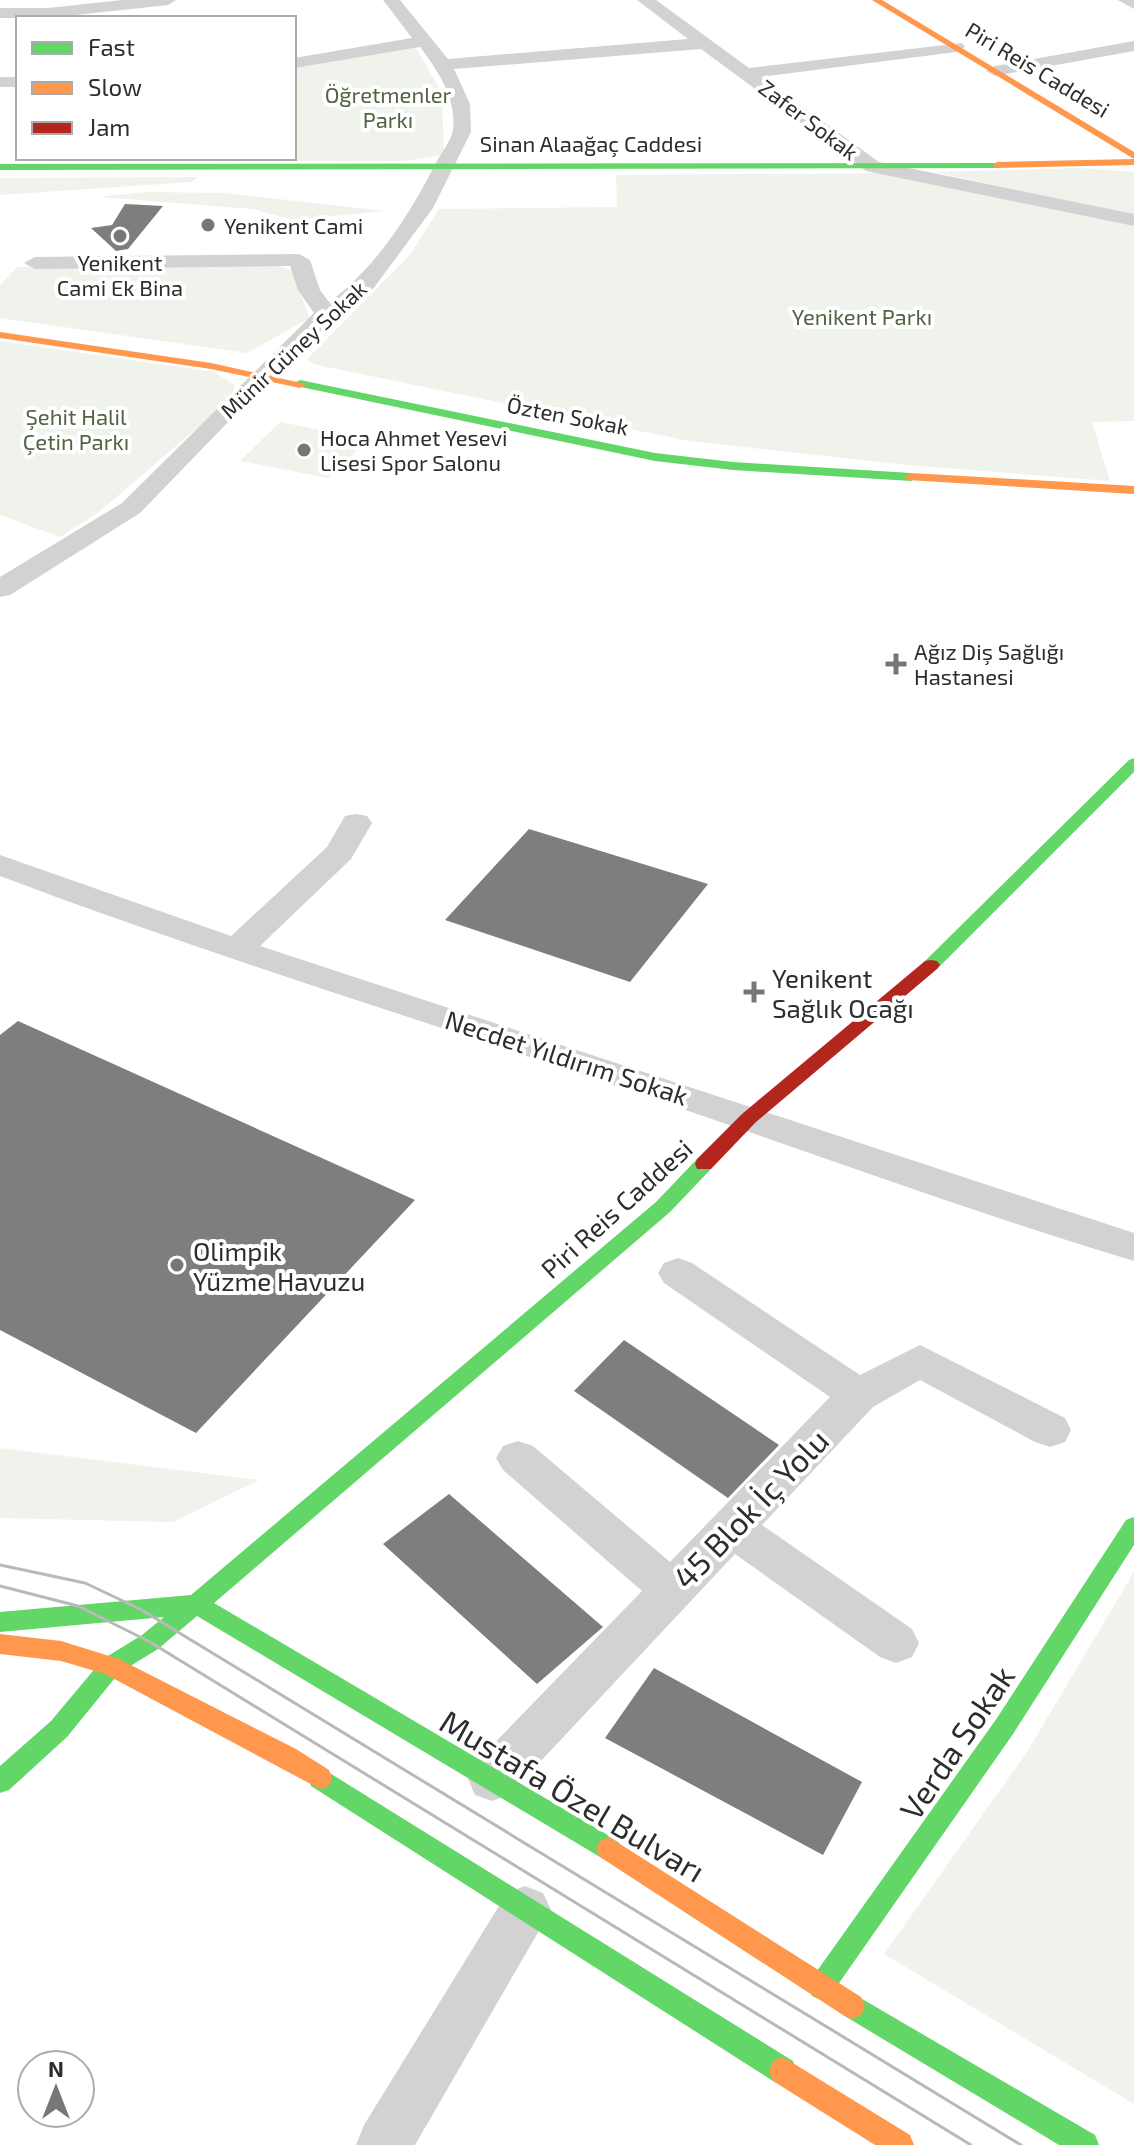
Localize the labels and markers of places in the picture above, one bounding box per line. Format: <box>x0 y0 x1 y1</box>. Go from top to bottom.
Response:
place label: Yenikent Cami <box>224 212 363 238</box>
marker: Yenikent Cami <box>199 216 217 234</box>
marker: Yenikent Cami Ek Bina <box>111 227 129 245</box>
place label: Yenikent Cami Ek Bina <box>57 249 183 300</box>
place label: Hoca Ahmet Yesevi Lisesi Spor Salonu <box>320 424 508 475</box>
marker: Hoca Ahmet Yesevi Lisesi Spor Salonu <box>295 441 313 459</box>
place label: Ağız Diş Sağlığı Hastanesi <box>914 638 1064 689</box>
marker: Ağız Diş Sağlığı Hastanesi <box>885 653 907 675</box>
place label: Yenikent Sağlık Ocağı <box>772 962 914 1023</box>
marker: Yenikent Sağlık Ocağı <box>743 981 765 1003</box>
place label: Olimpik Yüzme Havuzu <box>193 1235 365 1296</box>
marker: Olimpik Yüzme Havuzu <box>168 1256 186 1274</box>

